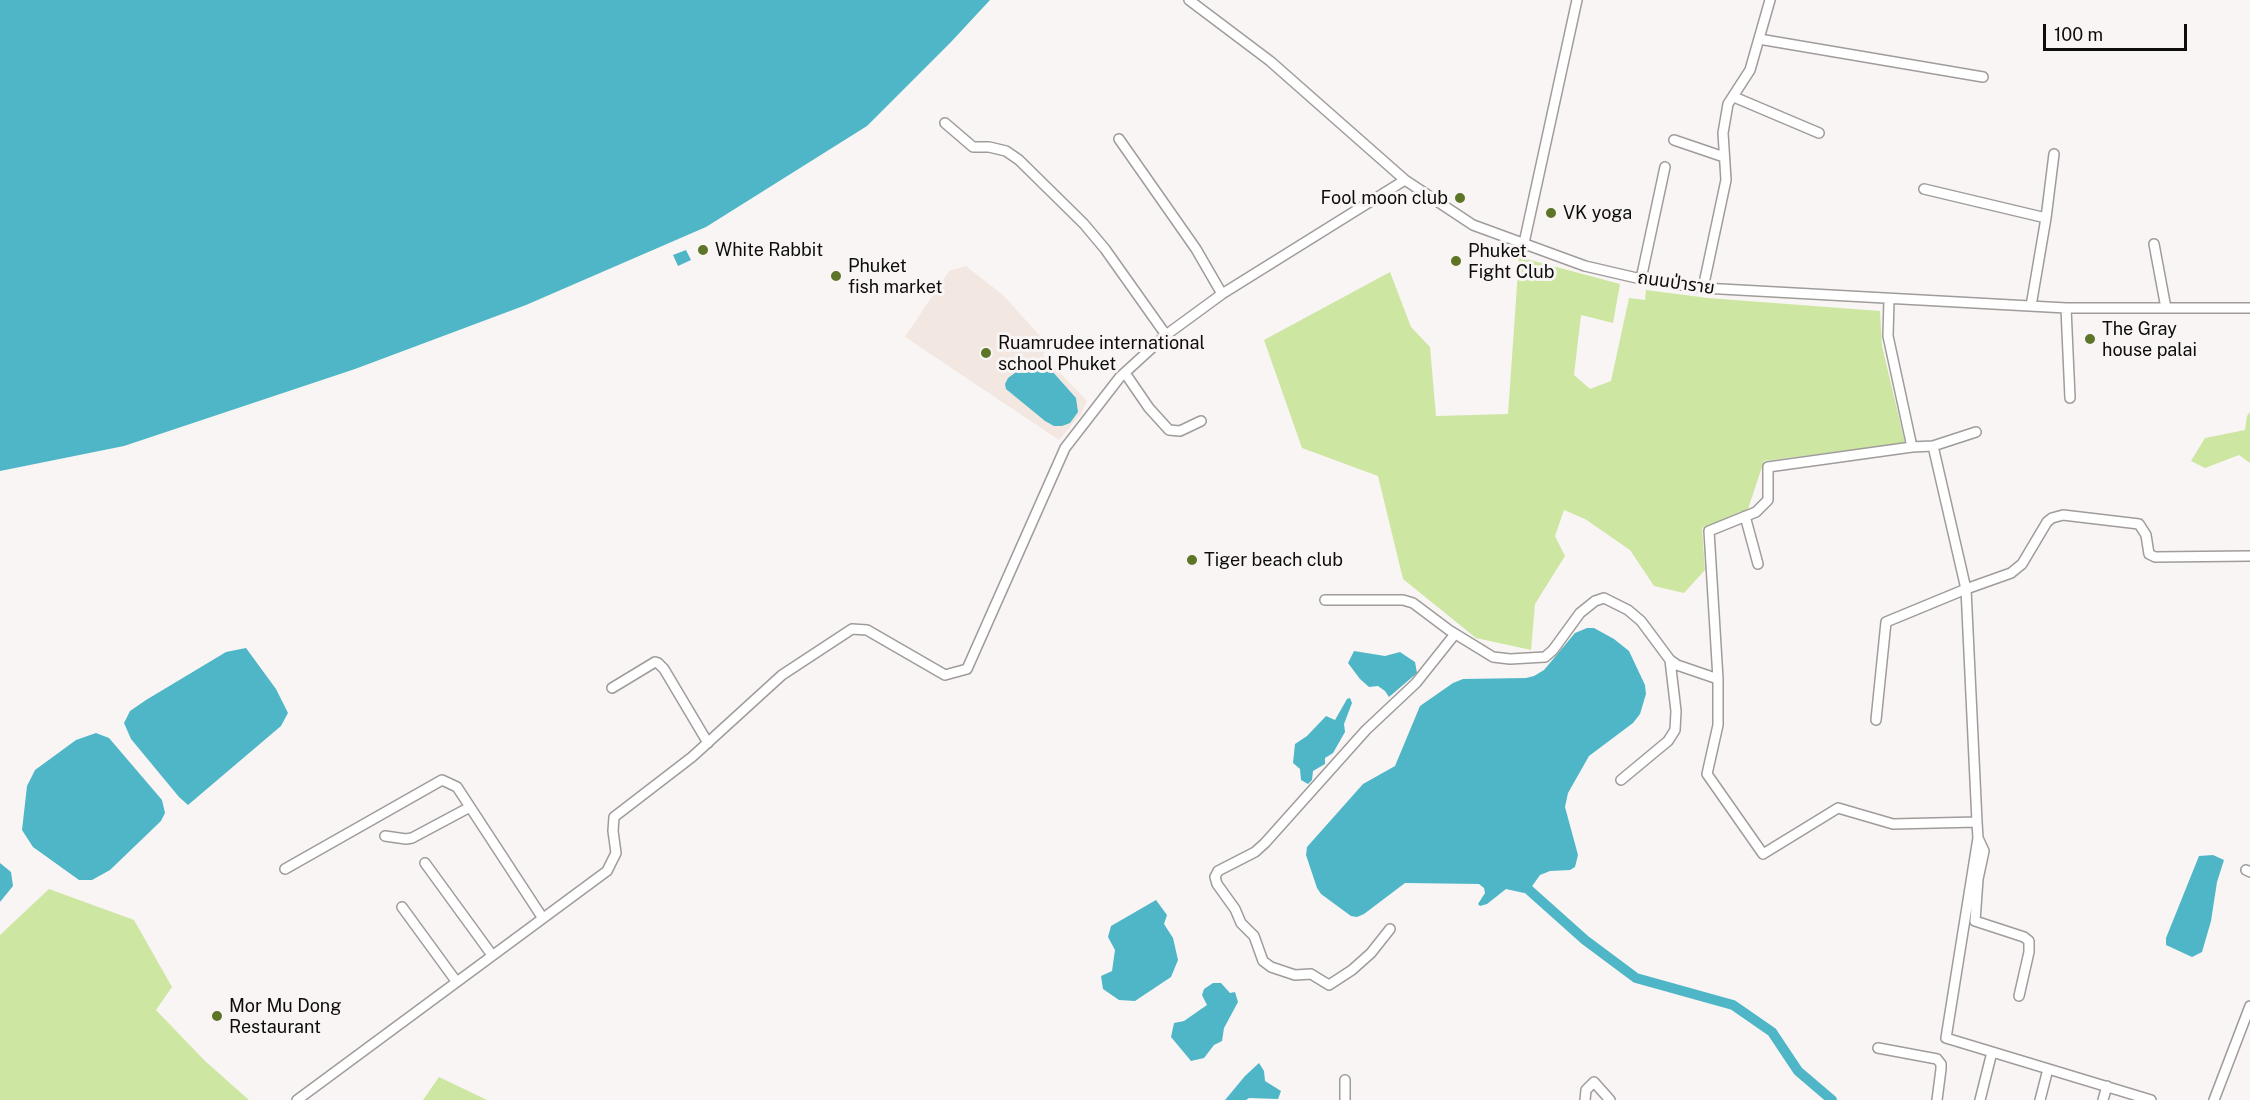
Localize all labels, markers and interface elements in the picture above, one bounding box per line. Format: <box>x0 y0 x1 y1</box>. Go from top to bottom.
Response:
scale bar <box>2046 12 2190 50</box>
text: 100 m <box>2054 24 2103 45</box>
place label: Fool moon club <box>1321 187 1448 209</box>
marker: Fool moon club <box>1453 191 1467 205</box>
place label: VK yoga <box>1563 202 1632 224</box>
marker: VK yoga <box>1544 206 1558 220</box>
place label: White Rabbit <box>715 239 823 261</box>
place label: Phuket Fight Club <box>1468 240 1555 282</box>
marker: White Rabbit <box>696 243 710 257</box>
marker: Phuket Fight Club <box>1449 254 1463 268</box>
place label: Phuket fish market <box>848 255 942 298</box>
street label: ถนนป่าราย <box>1636 267 1716 299</box>
marker: Phuket fish market <box>829 269 843 283</box>
place label: The Gray house palai <box>2102 318 2197 360</box>
place label: Ruamrudee international school Phuket <box>998 332 1205 374</box>
marker: The Gray house palai <box>2083 332 2097 346</box>
marker: Ruamrudee international school Phuket <box>979 346 993 360</box>
place label: Tiger beach club <box>1204 549 1343 571</box>
marker: Tiger beach club <box>1185 553 1199 567</box>
place label: Mor Mu Dong Restaurant <box>229 995 341 1038</box>
marker: Mor Mu Dong Restaurant <box>210 1009 224 1023</box>

